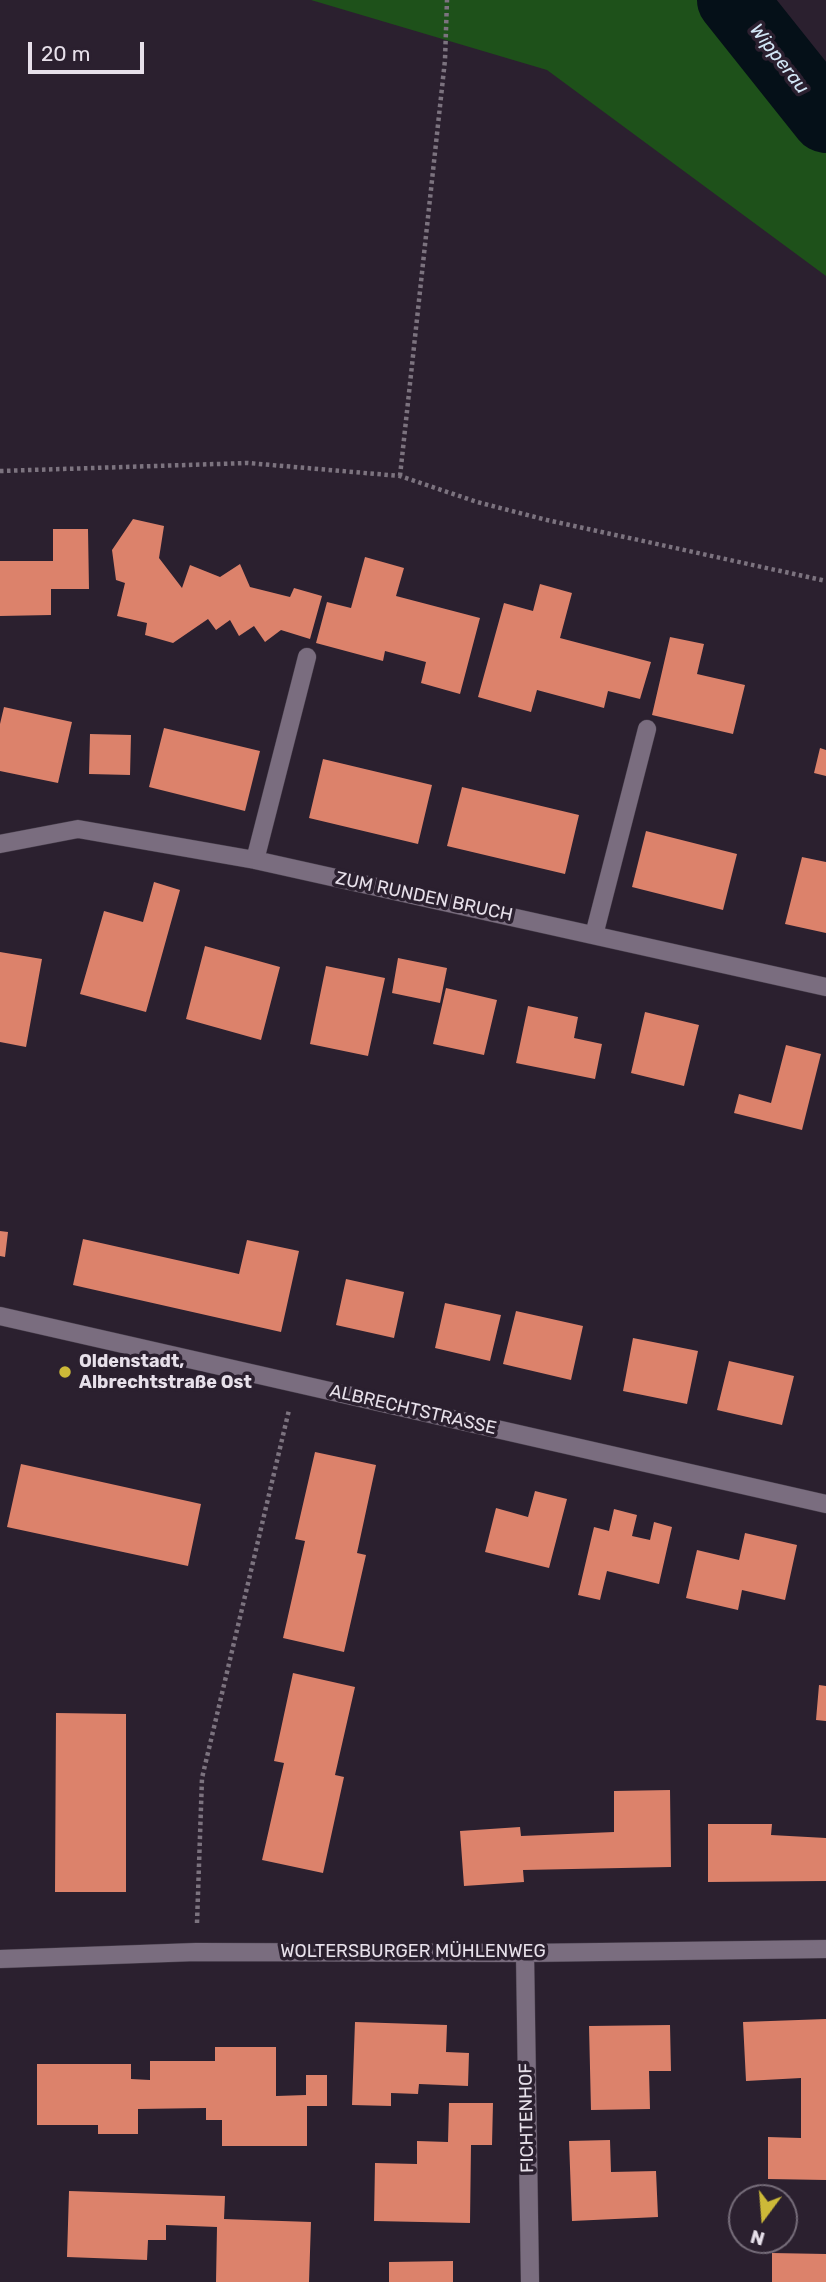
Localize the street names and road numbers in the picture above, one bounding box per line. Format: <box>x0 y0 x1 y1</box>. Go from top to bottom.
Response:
street label: ZUM RUNDEN BRUCH <box>333 868 515 926</box>
street label: ALBRECHTSTRASSE <box>328 1380 498 1440</box>
street label: WOLTERSBURGER MÜHLENWEG <box>280 1941 546 1963</box>
street label: FICHTENHOF <box>515 2063 539 2173</box>

